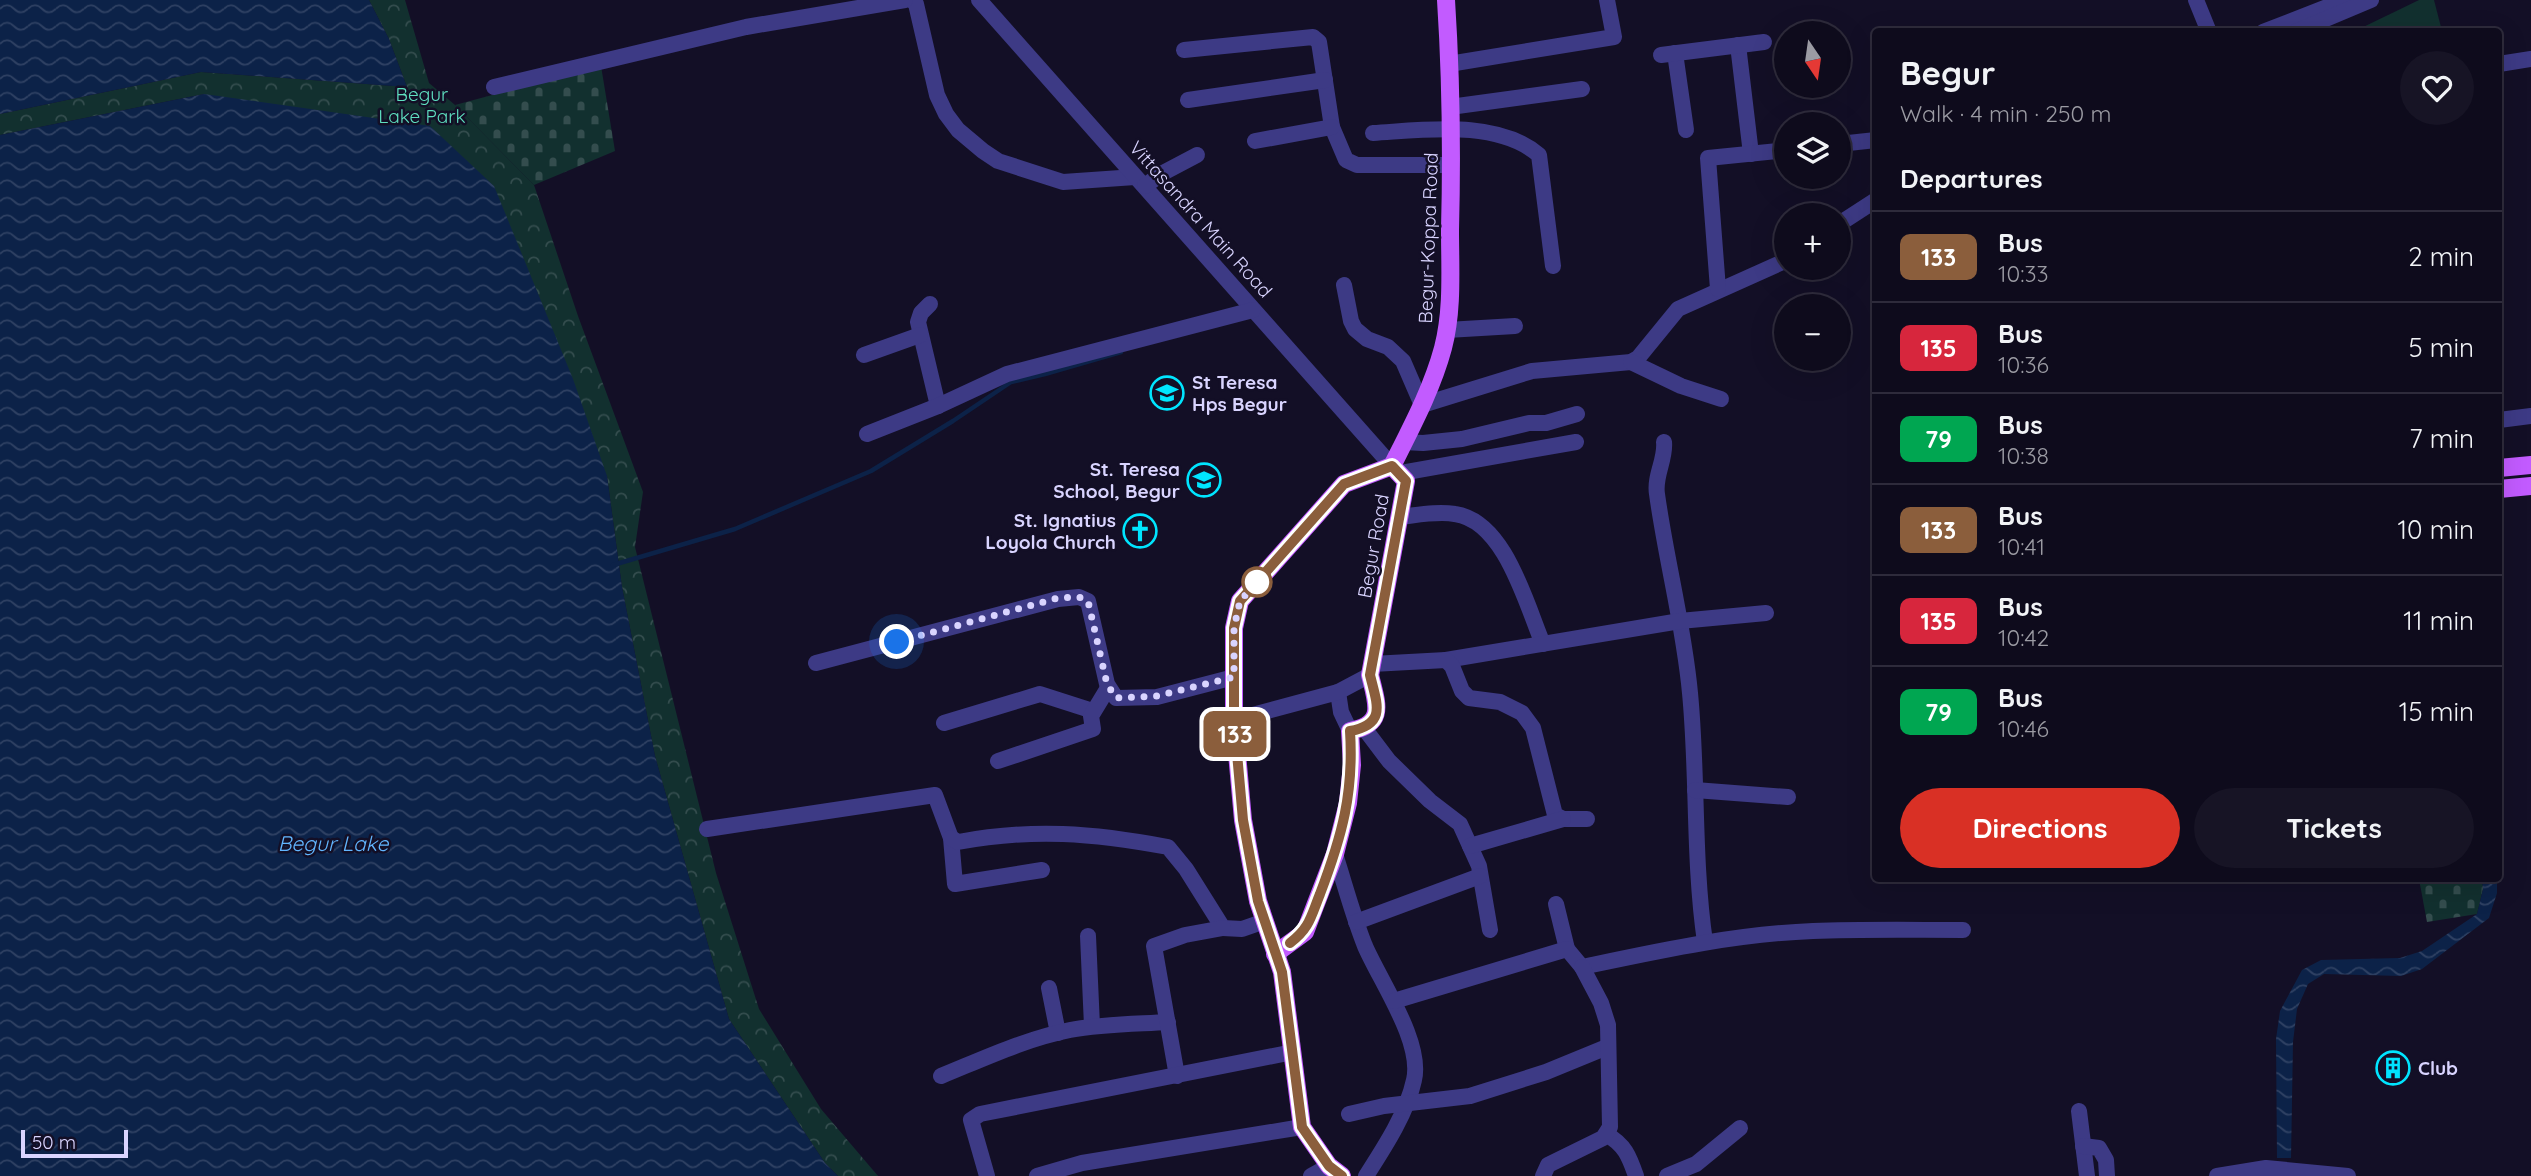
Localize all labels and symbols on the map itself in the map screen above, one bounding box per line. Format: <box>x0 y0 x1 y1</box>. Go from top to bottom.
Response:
north arrow <box>1774 21 1852 98</box>
park label: Begur Lake Park <box>378 82 466 128</box>
street label: Vittasandra Main Road <box>1124 136 1278 302</box>
street label: Begur-Koppa Road <box>1413 152 1443 324</box>
place label: St Teresa Hps Begur <box>1192 370 1287 416</box>
school or university icon: St Teresa Hps Begur <box>1148 374 1186 412</box>
place label: St. Teresa School, Begur <box>1053 457 1180 503</box>
school or university icon: St. Teresa School, Begur <box>1185 461 1223 499</box>
street label: Begur Road <box>1352 492 1394 600</box>
place label: St. Ignatius Loyola Church <box>985 508 1116 554</box>
church icon: St. Ignatius Loyola Church <box>1121 512 1159 550</box>
unlabelled marker <box>1242 567 1272 597</box>
your location <box>879 624 914 659</box>
line badge: 133 <box>1195 711 1275 757</box>
water label: Begur Lake <box>278 830 389 856</box>
building icon: Club <box>2374 1049 2412 1087</box>
place label: Club <box>2418 1056 2458 1080</box>
scale bar <box>21 1127 128 1159</box>

